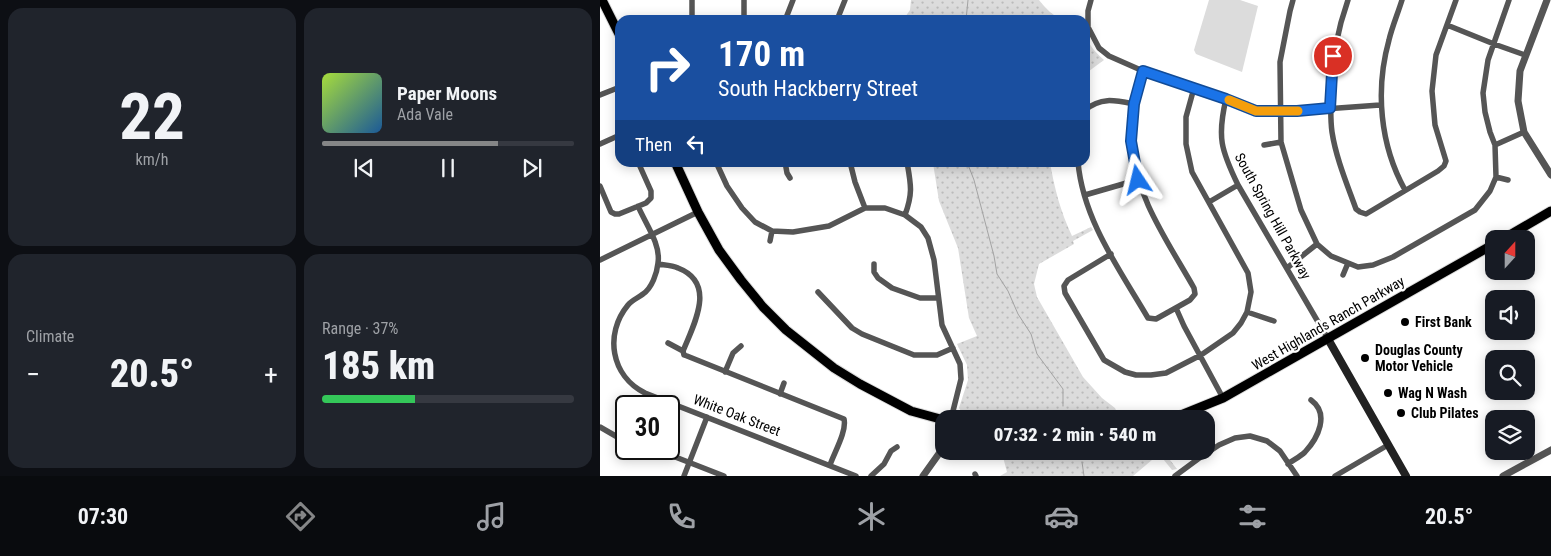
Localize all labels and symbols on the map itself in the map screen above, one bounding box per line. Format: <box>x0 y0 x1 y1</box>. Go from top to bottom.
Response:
pin <box>1312 35 1354 77</box>
street label: South Spring Hill Parkway <box>1232 150 1314 282</box>
position arrow <box>1111 153 1163 205</box>
north arrow <box>1485 230 1535 280</box>
street label: West Highlands Ranch Parkway <box>1249 273 1407 373</box>
place label: First Bank <box>1415 314 1472 330</box>
marker: First Bank <box>1399 316 1411 328</box>
place label: Douglas County Motor Vehicle <box>1375 342 1464 374</box>
marker: Douglas County Motor Vehicle <box>1359 352 1371 364</box>
place label: Wag N Wash <box>1398 385 1467 401</box>
marker: Wag N Wash <box>1382 387 1394 399</box>
street label: White Oak Street <box>691 391 783 439</box>
speed limit sign: 30 <box>615 395 680 460</box>
place label: Club Pilates <box>1411 405 1479 421</box>
marker: Club Pilates <box>1395 407 1407 419</box>

